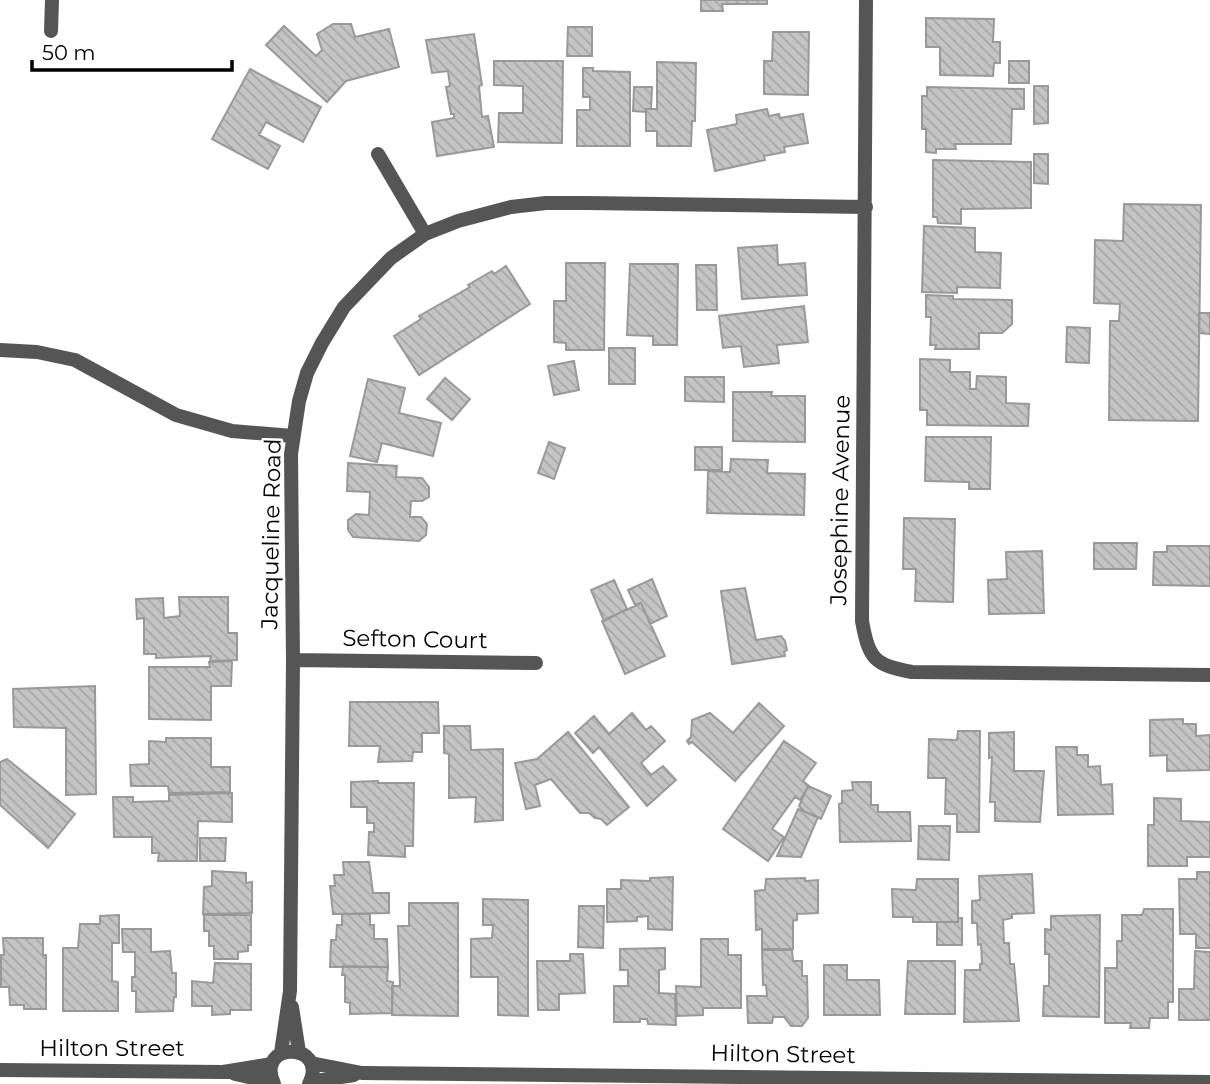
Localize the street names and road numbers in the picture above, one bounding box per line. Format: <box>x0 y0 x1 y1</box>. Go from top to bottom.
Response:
street label: Josephine Avenue <box>824 394 856 607</box>
street label: Jacqueline Road <box>255 438 287 631</box>
street label: Sefton Court <box>342 624 488 654</box>
street label: Hilton Street <box>39 1034 185 1062</box>
street label: Hilton Street <box>710 1039 856 1069</box>

